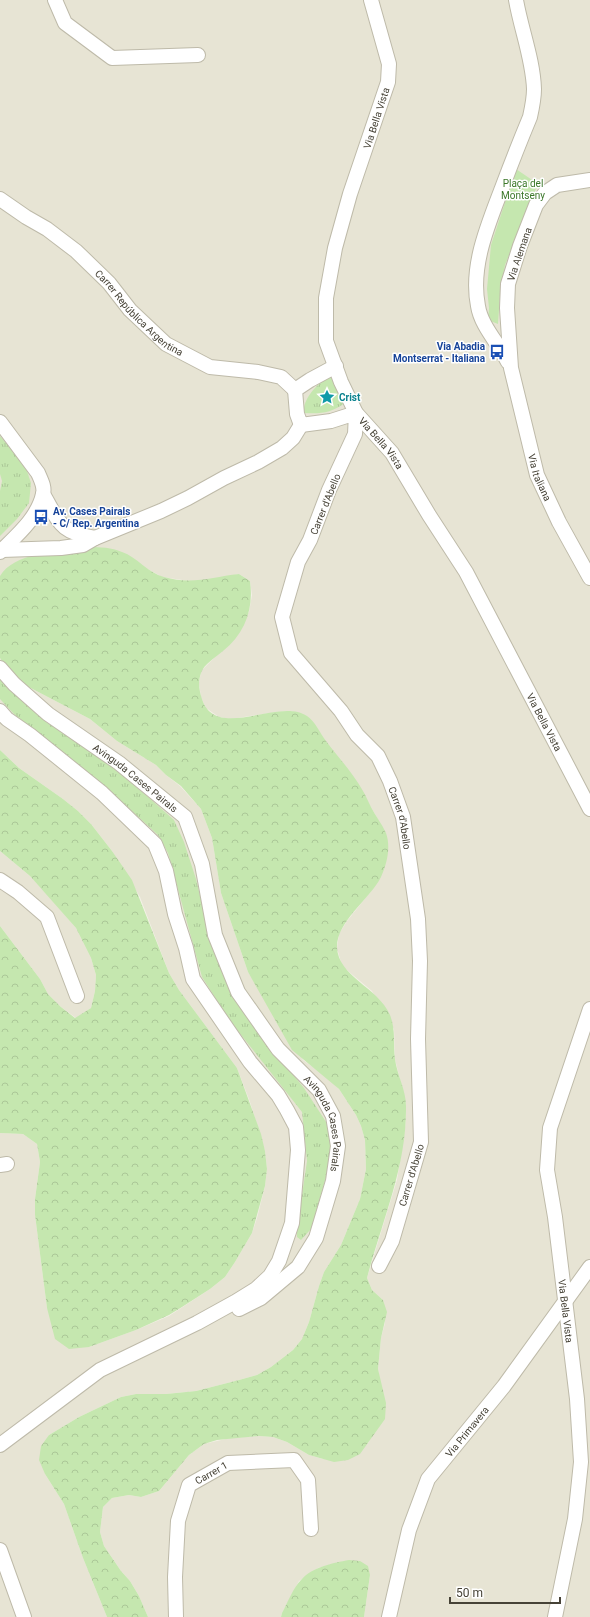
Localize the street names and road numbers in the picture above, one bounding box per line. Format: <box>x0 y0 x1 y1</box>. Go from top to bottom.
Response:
street label: Via Bella Vista <box>361 86 392 150</box>
street label: Via Alemana <box>505 226 534 283</box>
street label: Carrer República Argentina <box>93 268 185 358</box>
street label: Via Bella Vista <box>356 415 405 471</box>
street label: Via Italiana <box>526 453 553 503</box>
street label: Carrer d'Abello <box>308 472 343 536</box>
street label: Via Bella Vista <box>524 691 564 753</box>
street label: Avinguda Cases Pairals <box>91 742 180 815</box>
street label: Carrer d'Abello <box>386 785 413 850</box>
street label: Avinguda Cases Pairals <box>302 1073 343 1172</box>
street label: Carrer d'Abello <box>397 1142 426 1208</box>
street label: Via Bella Vista <box>556 1279 575 1343</box>
street label: Via Primavera <box>443 1404 491 1459</box>
street label: Carrer 1 <box>193 1460 229 1487</box>

